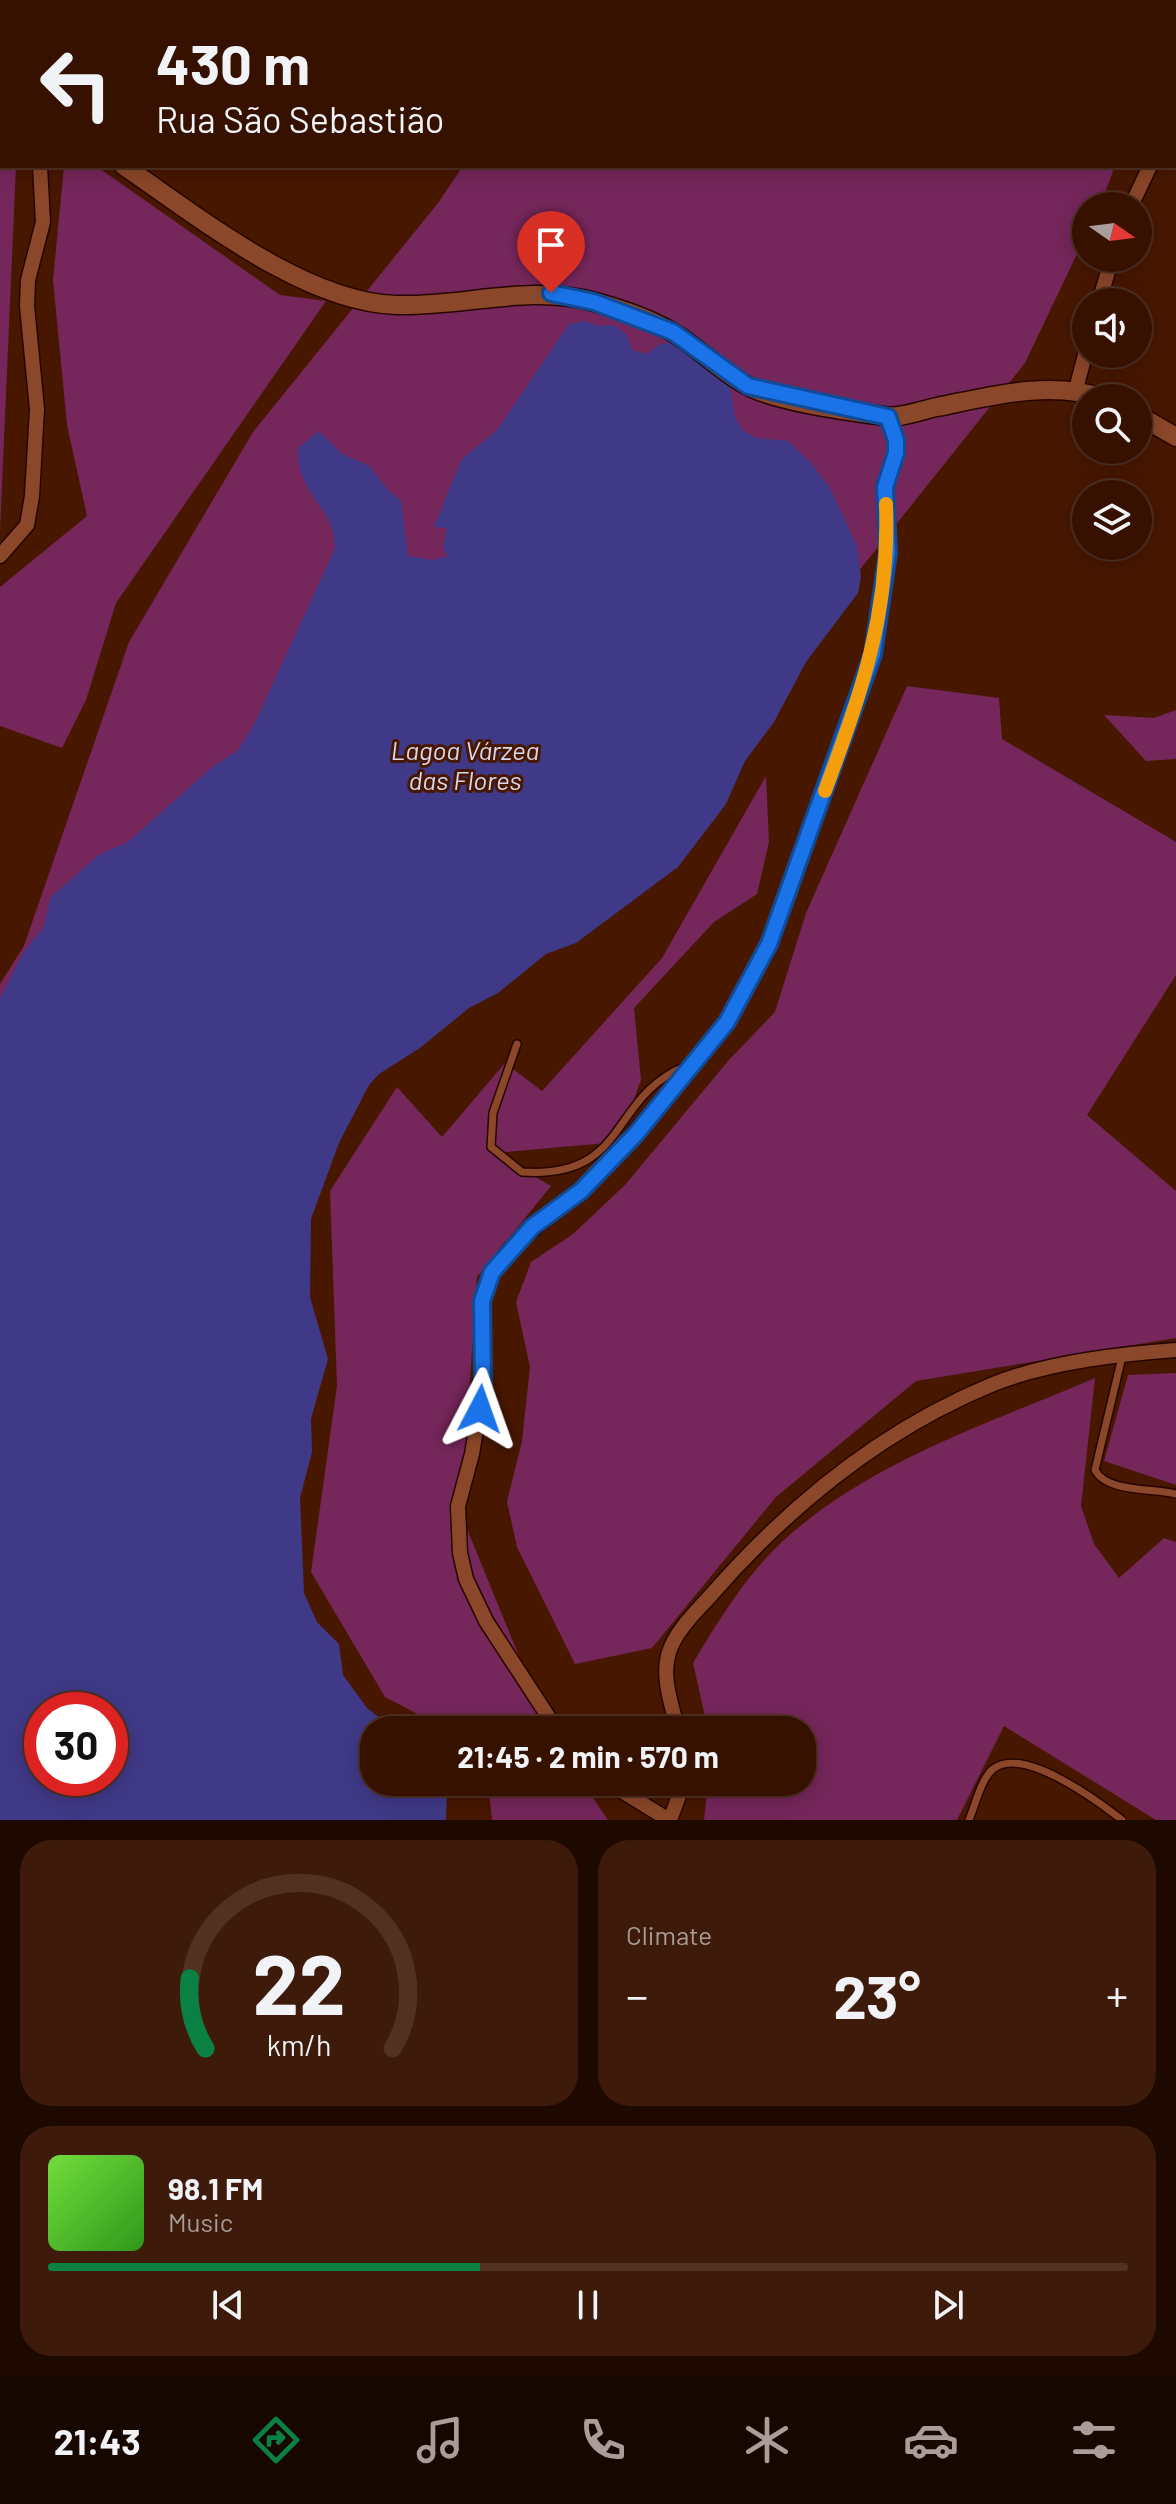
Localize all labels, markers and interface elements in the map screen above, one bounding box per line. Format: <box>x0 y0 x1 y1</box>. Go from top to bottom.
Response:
text: 430 m <box>156 29 310 96</box>
icon: left <box>24 32 128 136</box>
text: Rua São Sebastião <box>156 97 444 140</box>
north arrow <box>1072 192 1152 272</box>
map controls <box>1072 192 1152 560</box>
pin <box>517 211 585 293</box>
icon: arrive <box>529 223 573 267</box>
button: sound <box>1072 288 1152 368</box>
button: search <box>1072 384 1152 464</box>
button: layers <box>1072 480 1152 560</box>
water label: Lagoa Várzea das Flores <box>391 734 539 795</box>
position arrow <box>438 1367 522 1451</box>
speed limit sign: 30 <box>24 1692 128 1796</box>
text: 21:45 · 2 min · 570 m <box>457 1738 719 1774</box>
text: Climate <box>626 1919 712 1950</box>
text: 22 <box>252 1932 346 2032</box>
text: 23° <box>833 1959 921 2031</box>
text: − <box>626 1968 648 2021</box>
text: + <box>1106 1968 1128 2021</box>
text: km/h <box>267 2027 331 2062</box>
text: 98.1 FM <box>168 2170 263 2206</box>
text: Music <box>168 2206 233 2237</box>
icon: previous <box>206 2283 250 2327</box>
icon: pause <box>566 2283 610 2327</box>
icon: next <box>926 2283 970 2327</box>
icon: directions <box>248 2412 304 2468</box>
icon: music <box>412 2412 468 2468</box>
icon: phone <box>575 2412 631 2468</box>
icon: climate <box>739 2412 795 2468</box>
icon: car <box>903 2412 959 2468</box>
icon: filters <box>1066 2412 1122 2468</box>
text: 21:43 <box>54 2419 141 2462</box>

